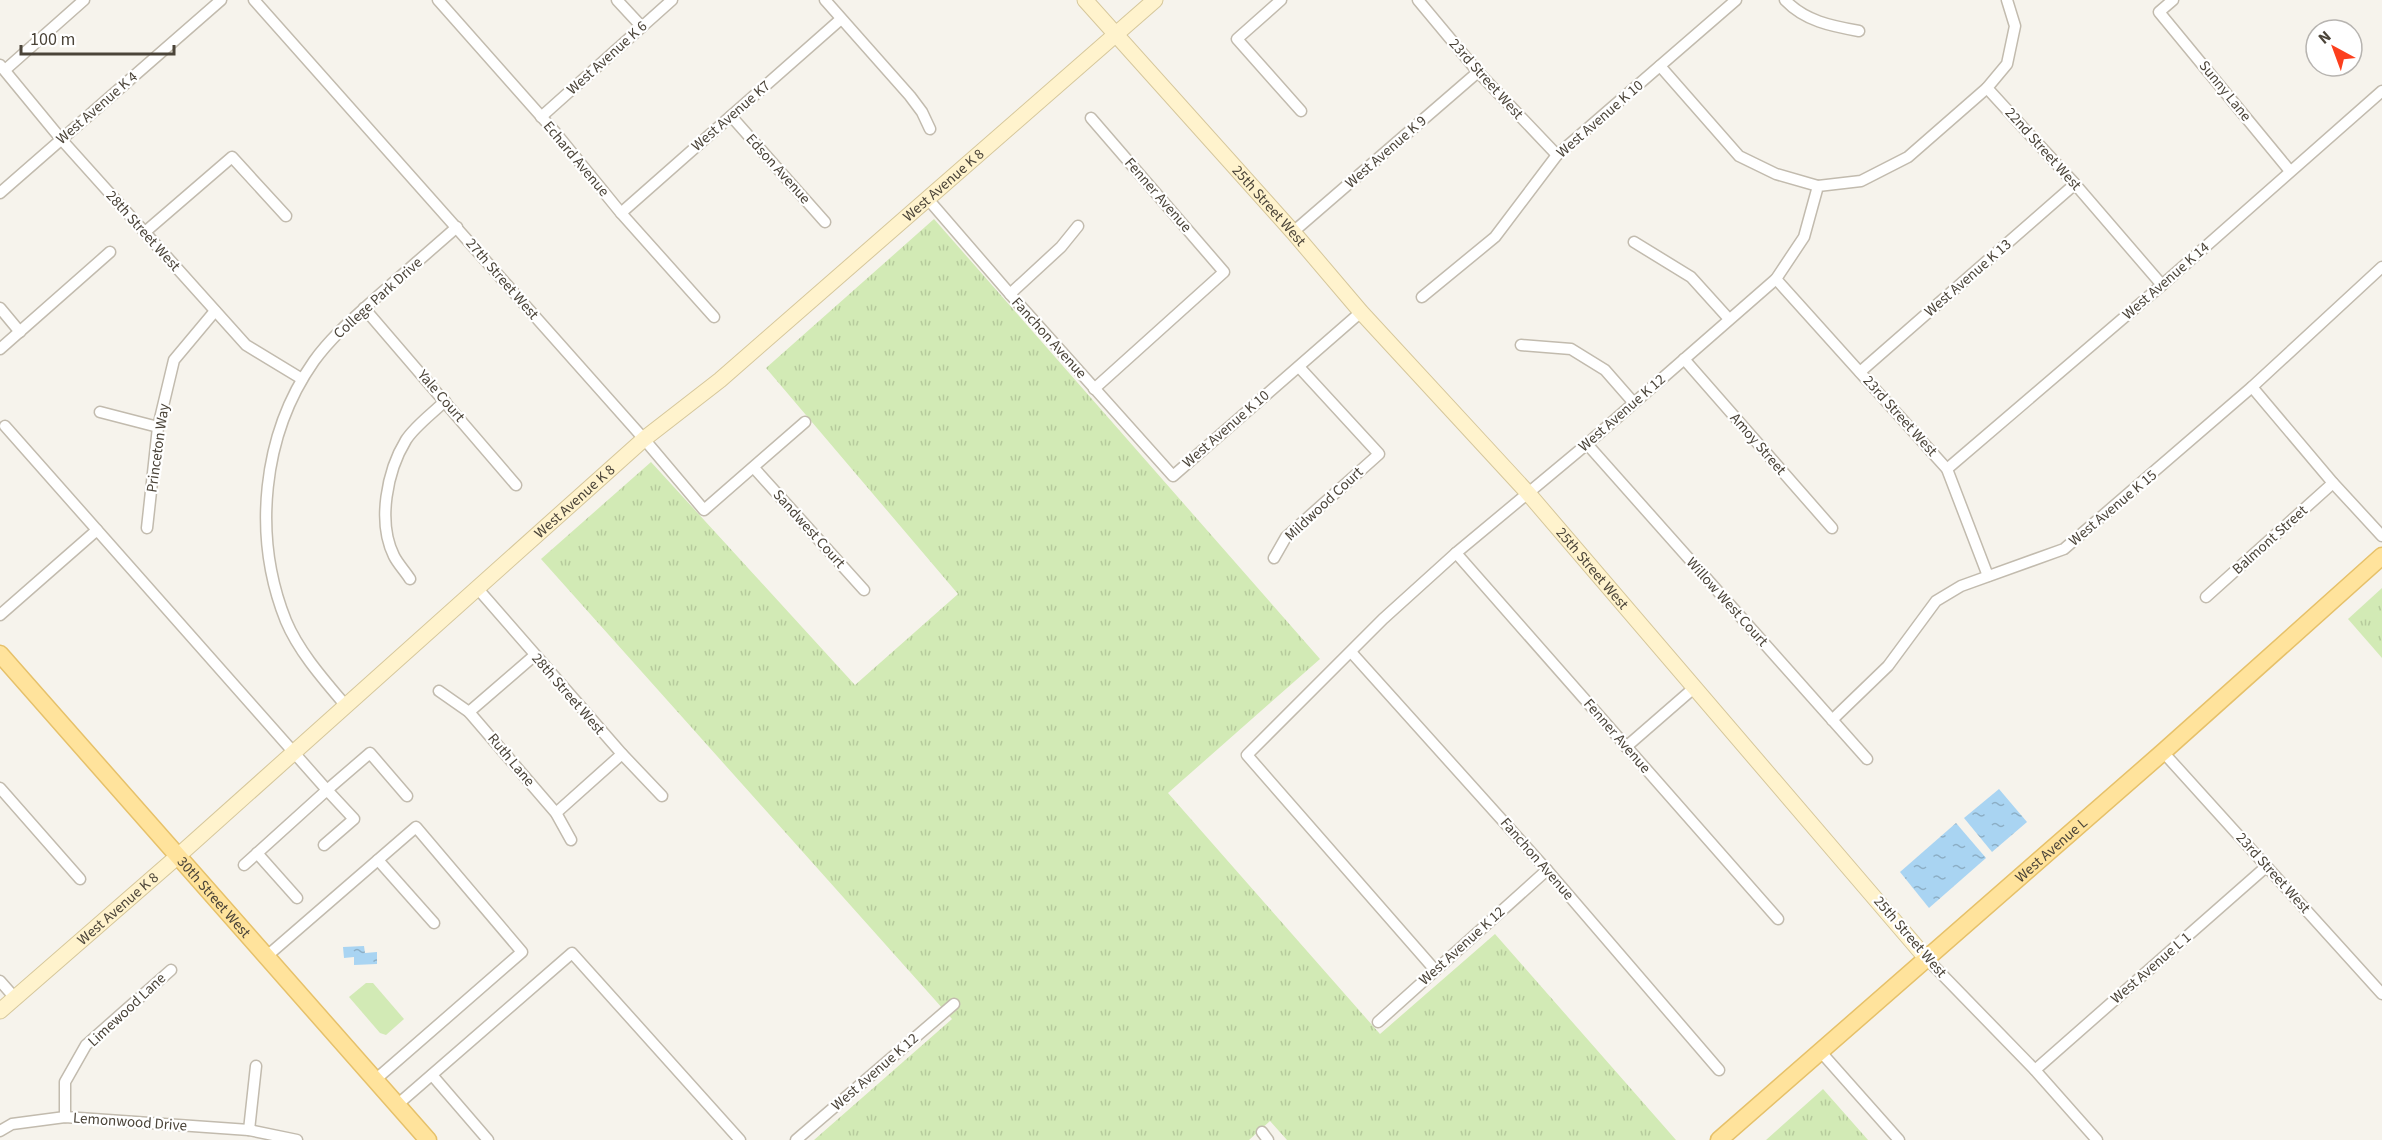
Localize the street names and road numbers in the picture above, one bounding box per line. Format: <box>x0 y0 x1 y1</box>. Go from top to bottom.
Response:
street label: West Avenue K 6 <box>562 16 652 100</box>
street label: 23rd Street West <box>1444 34 1528 124</box>
street label: Sunny Lane <box>2194 56 2256 126</box>
street label: West Avenue K 4 <box>52 66 143 149</box>
street label: West Avenue K 10 <box>1552 75 1648 163</box>
street label: West Avenue K7 <box>687 76 775 156</box>
street label: 22nd Street West <box>2000 103 2086 195</box>
street label: West Avenue K 9 <box>1341 111 1431 193</box>
street label: Echard Avenue <box>538 117 614 201</box>
street label: Edson Avenue <box>741 129 815 209</box>
street label: West Avenue K 8 <box>898 144 988 226</box>
street label: Fenner Avenue <box>1120 153 1196 237</box>
street label: 25th Street West <box>1227 160 1311 251</box>
street label: 28th Street West <box>101 186 185 276</box>
street label: 27th Street West <box>461 234 543 324</box>
street label: West Avenue K 13 <box>1920 234 2016 322</box>
street label: West Avenue K 14 <box>2118 237 2214 325</box>
street label: College Park Drive <box>329 252 427 344</box>
street label: Fanchon Avenue <box>1007 293 1091 383</box>
street label: Yale Court <box>412 365 470 427</box>
street label: West Avenue K 12 <box>1574 369 1670 457</box>
street label: 23rd Street West <box>1858 371 1942 461</box>
street label: West Avenue K 10 <box>1178 385 1274 473</box>
street label: Princeton Way <box>141 402 175 494</box>
street label: Amoy Street <box>1725 408 1791 480</box>
street label: West Avenue K 8 <box>529 459 619 543</box>
street label: Mildwood Court <box>1280 462 1368 546</box>
street label: West Avenue K 15 <box>2064 465 2162 551</box>
street label: Sandwest Court <box>768 485 850 573</box>
street label: Balmont Street <box>2228 501 2312 579</box>
street label: 25th Street West <box>1551 523 1634 614</box>
street label: Willow West Court <box>1681 553 1773 651</box>
street label: 28th Street West <box>527 649 609 739</box>
street label: Fenner Avenue <box>1579 694 1655 778</box>
street label: Ruth Lane <box>483 729 539 791</box>
street label: West Avenue L <box>2010 812 2092 887</box>
street label: Fanchon Avenue <box>1495 813 1579 905</box>
street label: 23rd Street West <box>2231 828 2315 918</box>
street label: 30th Street West <box>172 852 256 942</box>
street label: West Avenue K 8 <box>72 867 163 950</box>
street label: 25th Street West <box>1869 892 1951 982</box>
street label: West Avenue K 12 <box>1414 902 1510 990</box>
street label: West Avenue L 1 <box>2106 927 2196 1009</box>
street label: Limewood Lane <box>83 968 171 1052</box>
street label: West Avenue K 12 <box>827 1028 923 1116</box>
street label: Lemonwood Drive <box>72 1108 188 1136</box>

